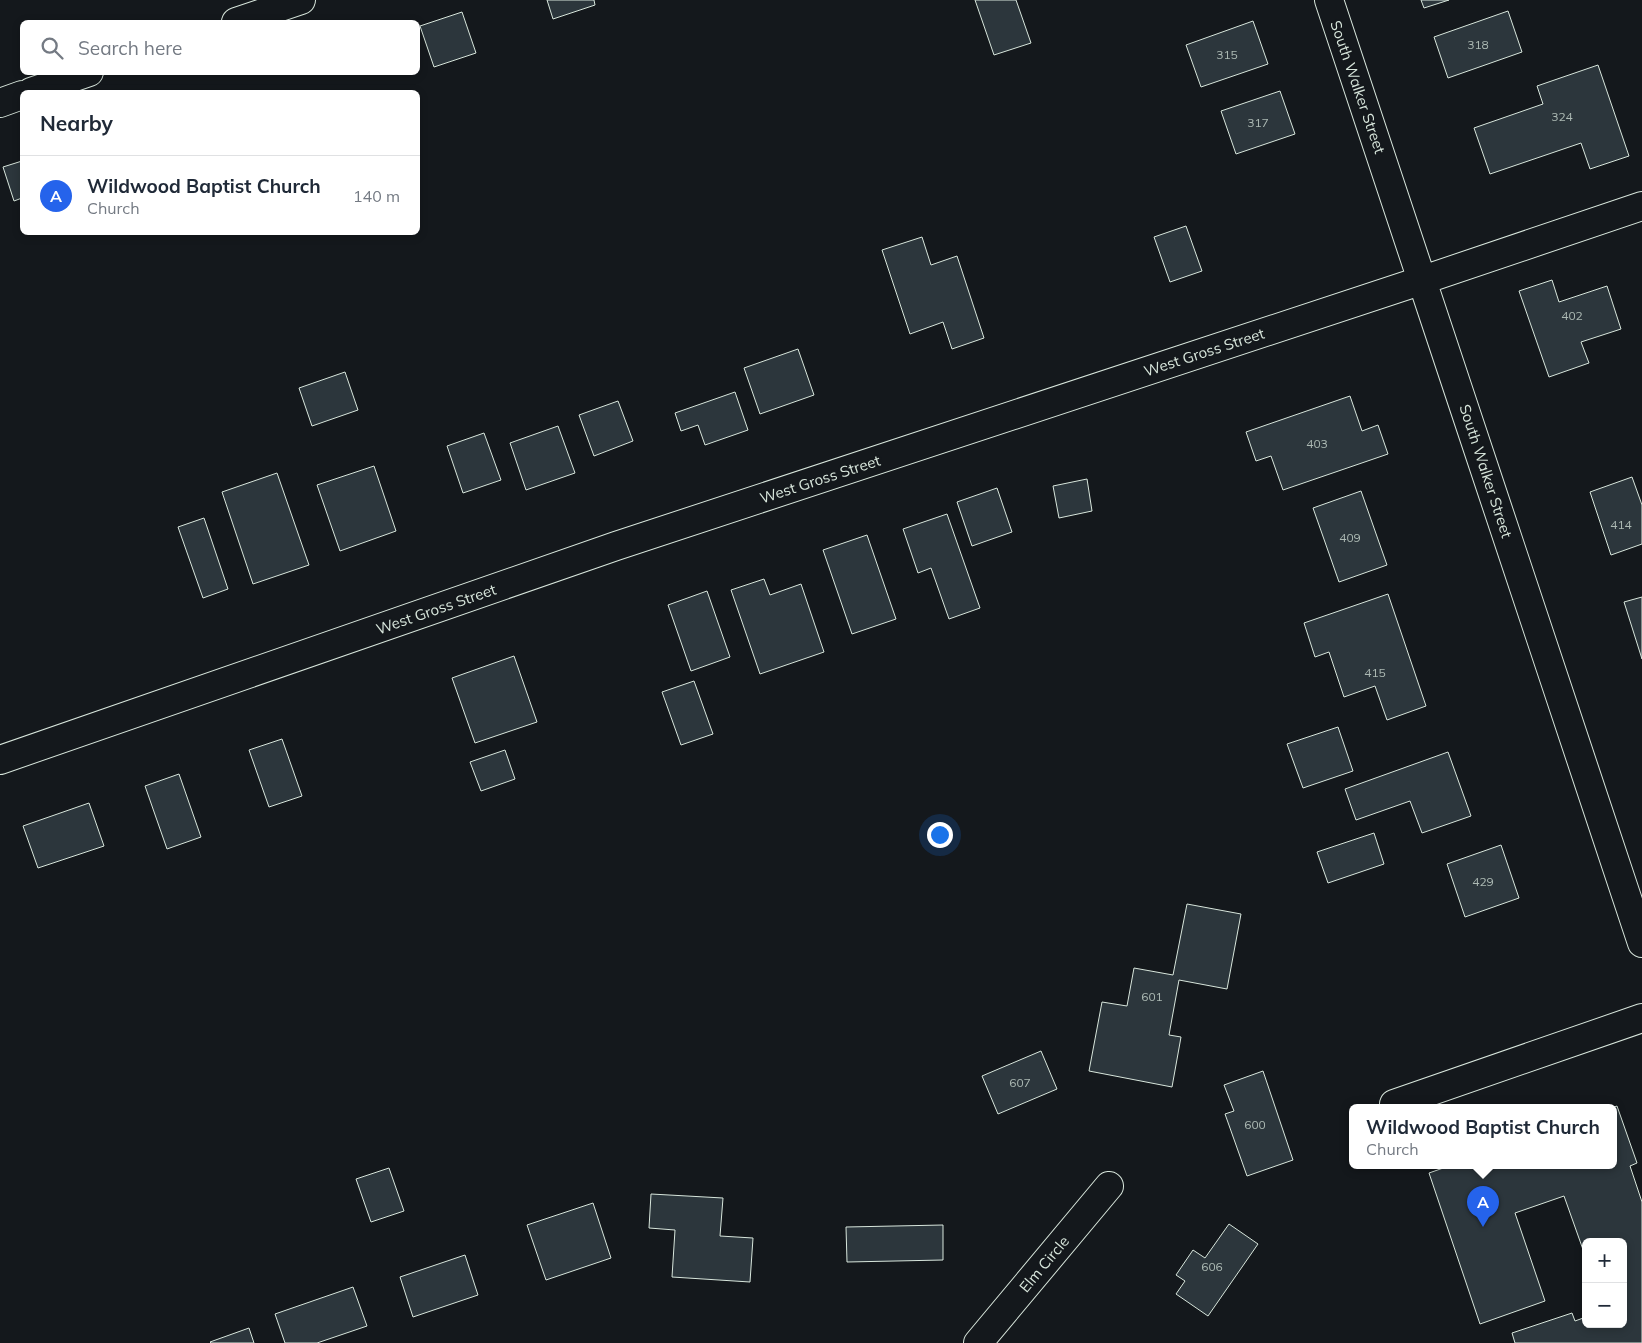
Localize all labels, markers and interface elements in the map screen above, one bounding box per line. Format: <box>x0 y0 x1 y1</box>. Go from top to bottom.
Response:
street label: South Walker Street <box>1326 18 1390 156</box>
search box <box>20 20 420 75</box>
icon: search <box>38 34 66 62</box>
text: Search here <box>78 36 182 60</box>
house number: 318 <box>1467 37 1489 52</box>
house number: 315 <box>1216 47 1238 62</box>
house number: 324 <box>1551 109 1573 124</box>
text: Nearby <box>40 110 113 136</box>
house number: 317 <box>1247 115 1269 130</box>
text: Wildwood Baptist Church <box>87 174 321 198</box>
text: A <box>50 186 62 206</box>
text: 140 m <box>353 186 400 206</box>
text: Church <box>87 198 140 218</box>
house number: 402 <box>1561 308 1583 323</box>
street label: West Gross Street <box>1141 324 1267 380</box>
street label: South Walker Street <box>1455 402 1517 540</box>
house number: 403 <box>1306 436 1328 451</box>
street label: West Gross Street <box>757 451 883 507</box>
house number: 414 <box>1610 517 1632 532</box>
house number: 409 <box>1339 530 1361 545</box>
street label: West Gross Street <box>374 580 498 638</box>
house number: 415 <box>1364 665 1386 680</box>
your location <box>927 822 953 848</box>
house number: 429 <box>1472 874 1494 889</box>
house number: 601 <box>1141 989 1163 1004</box>
house number: 607 <box>1009 1075 1031 1090</box>
popup <box>1349 1104 1617 1169</box>
text: Wildwood Baptist Church <box>1366 1115 1600 1139</box>
house number: 600 <box>1244 1117 1266 1132</box>
text: Church <box>1366 1139 1419 1159</box>
pin: A <box>1467 1186 1499 1227</box>
street label: Elm Circle <box>1015 1232 1073 1296</box>
map controls <box>1582 1238 1627 1328</box>
button: + <box>1582 1238 1627 1283</box>
house number: 606 <box>1201 1259 1223 1274</box>
button: − <box>1582 1283 1627 1328</box>

